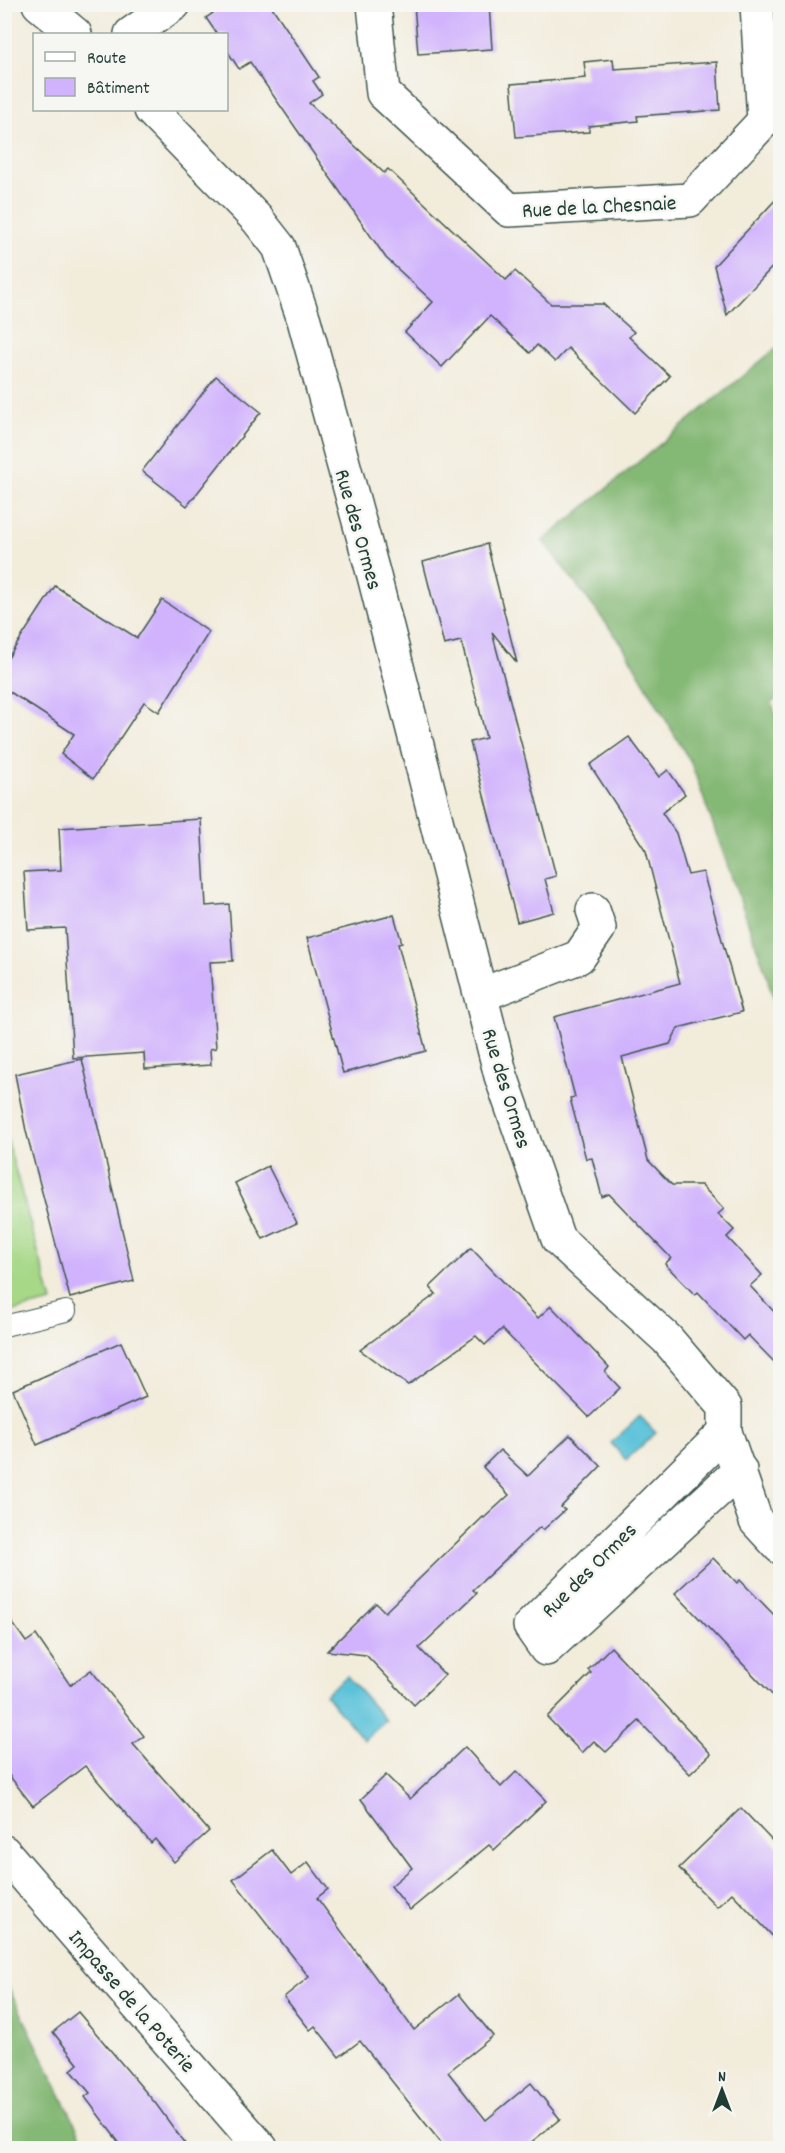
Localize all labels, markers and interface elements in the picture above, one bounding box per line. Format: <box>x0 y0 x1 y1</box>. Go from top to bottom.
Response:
legend <box>33 33 228 111</box>
text: Route <box>87 47 126 72</box>
text: Bâtiment <box>87 77 150 102</box>
street label: Rue de la Chesnaie <box>521 189 677 228</box>
street label: Rue des Ormes <box>325 466 389 594</box>
street label: Rue des Ormes <box>472 1025 538 1153</box>
street label: Rue des Ormes <box>536 1517 645 1626</box>
street label: Impasse de la Poterie <box>59 1924 201 2081</box>
north arrow <box>692 2060 752 2120</box>
text: N <box>718 2066 726 2089</box>

